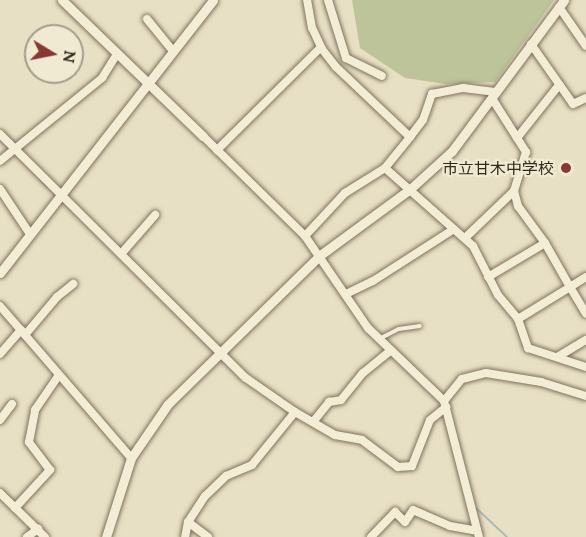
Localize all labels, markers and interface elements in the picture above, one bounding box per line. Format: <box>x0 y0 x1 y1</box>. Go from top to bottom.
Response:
north arrow <box>24 24 84 84</box>
text: N <box>59 49 81 65</box>
place label: 市立甘木中学校 <box>442 158 554 178</box>
marker: 市立甘木中学校 <box>559 161 573 175</box>

